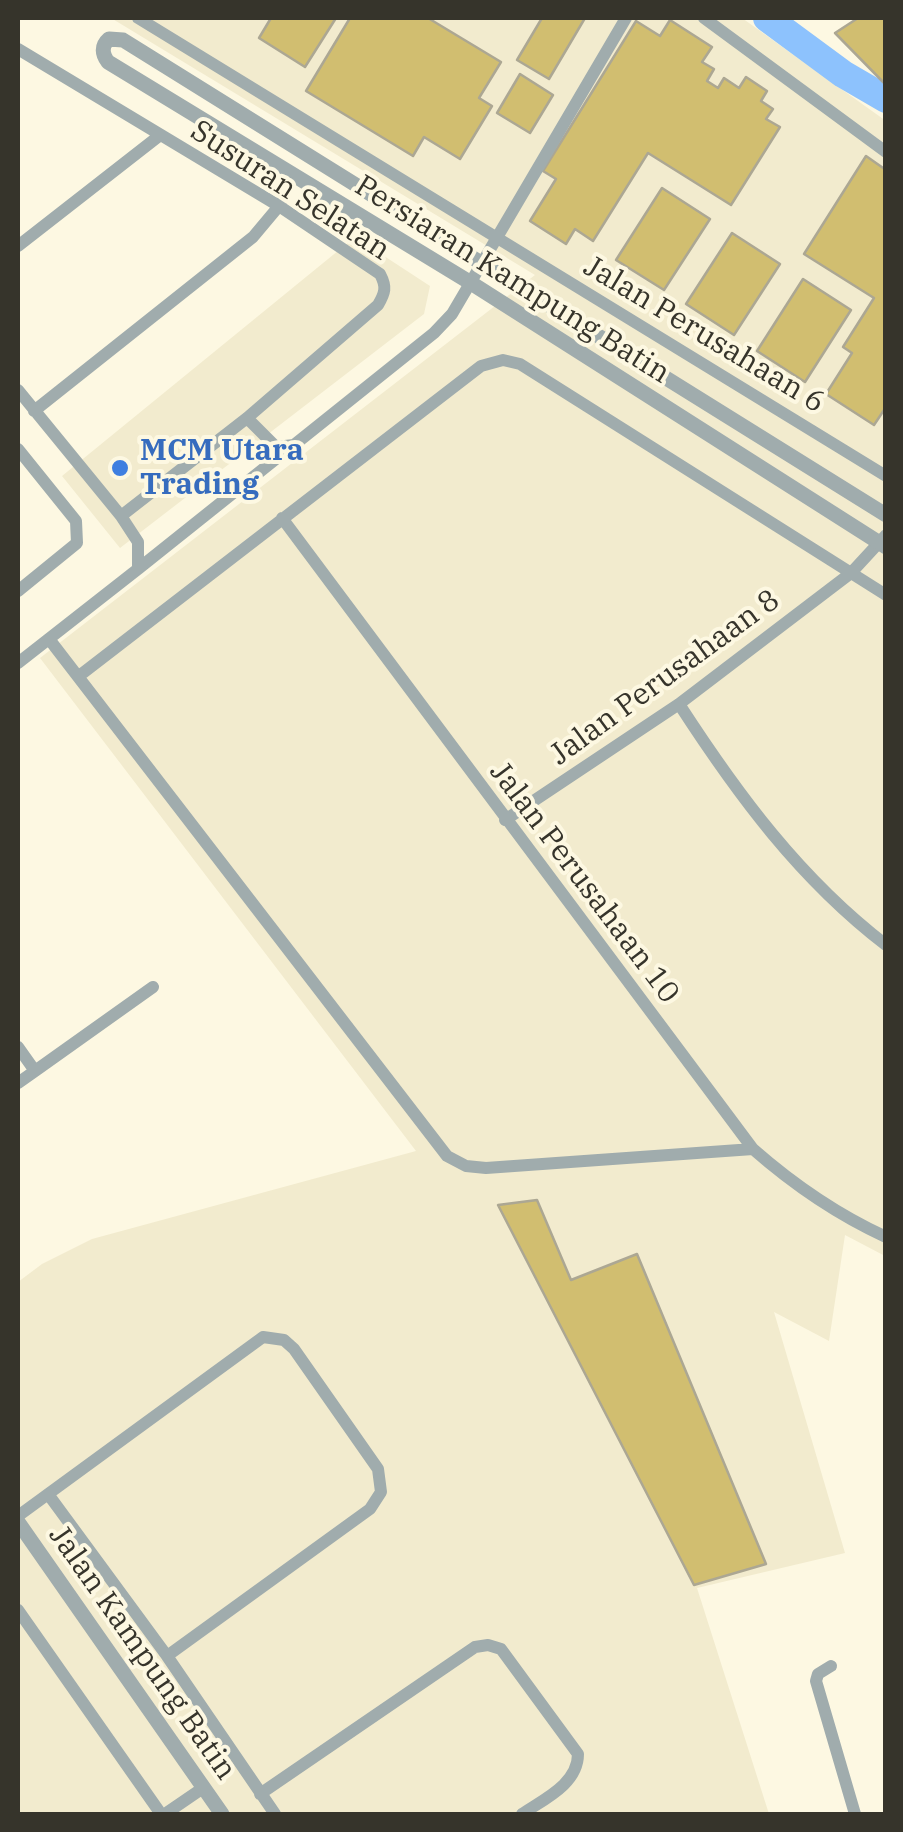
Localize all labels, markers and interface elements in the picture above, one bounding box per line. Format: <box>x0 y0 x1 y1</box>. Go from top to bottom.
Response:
street label: Susuran Selatan <box>184 113 396 269</box>
street label: Persiaran Kampung Batin <box>348 168 676 392</box>
street label: Jalan Perusahaan 6 <box>577 249 831 421</box>
place label: MCM Utara Trading <box>140 433 304 504</box>
marker: MCM Utara Trading <box>109 457 131 479</box>
street label: Jalan Perusahaan 8 <box>543 583 787 773</box>
street label: Jalan Perusahaan 10 <box>482 755 686 1011</box>
street label: Jalan Kampung Batin <box>41 1519 243 1787</box>

